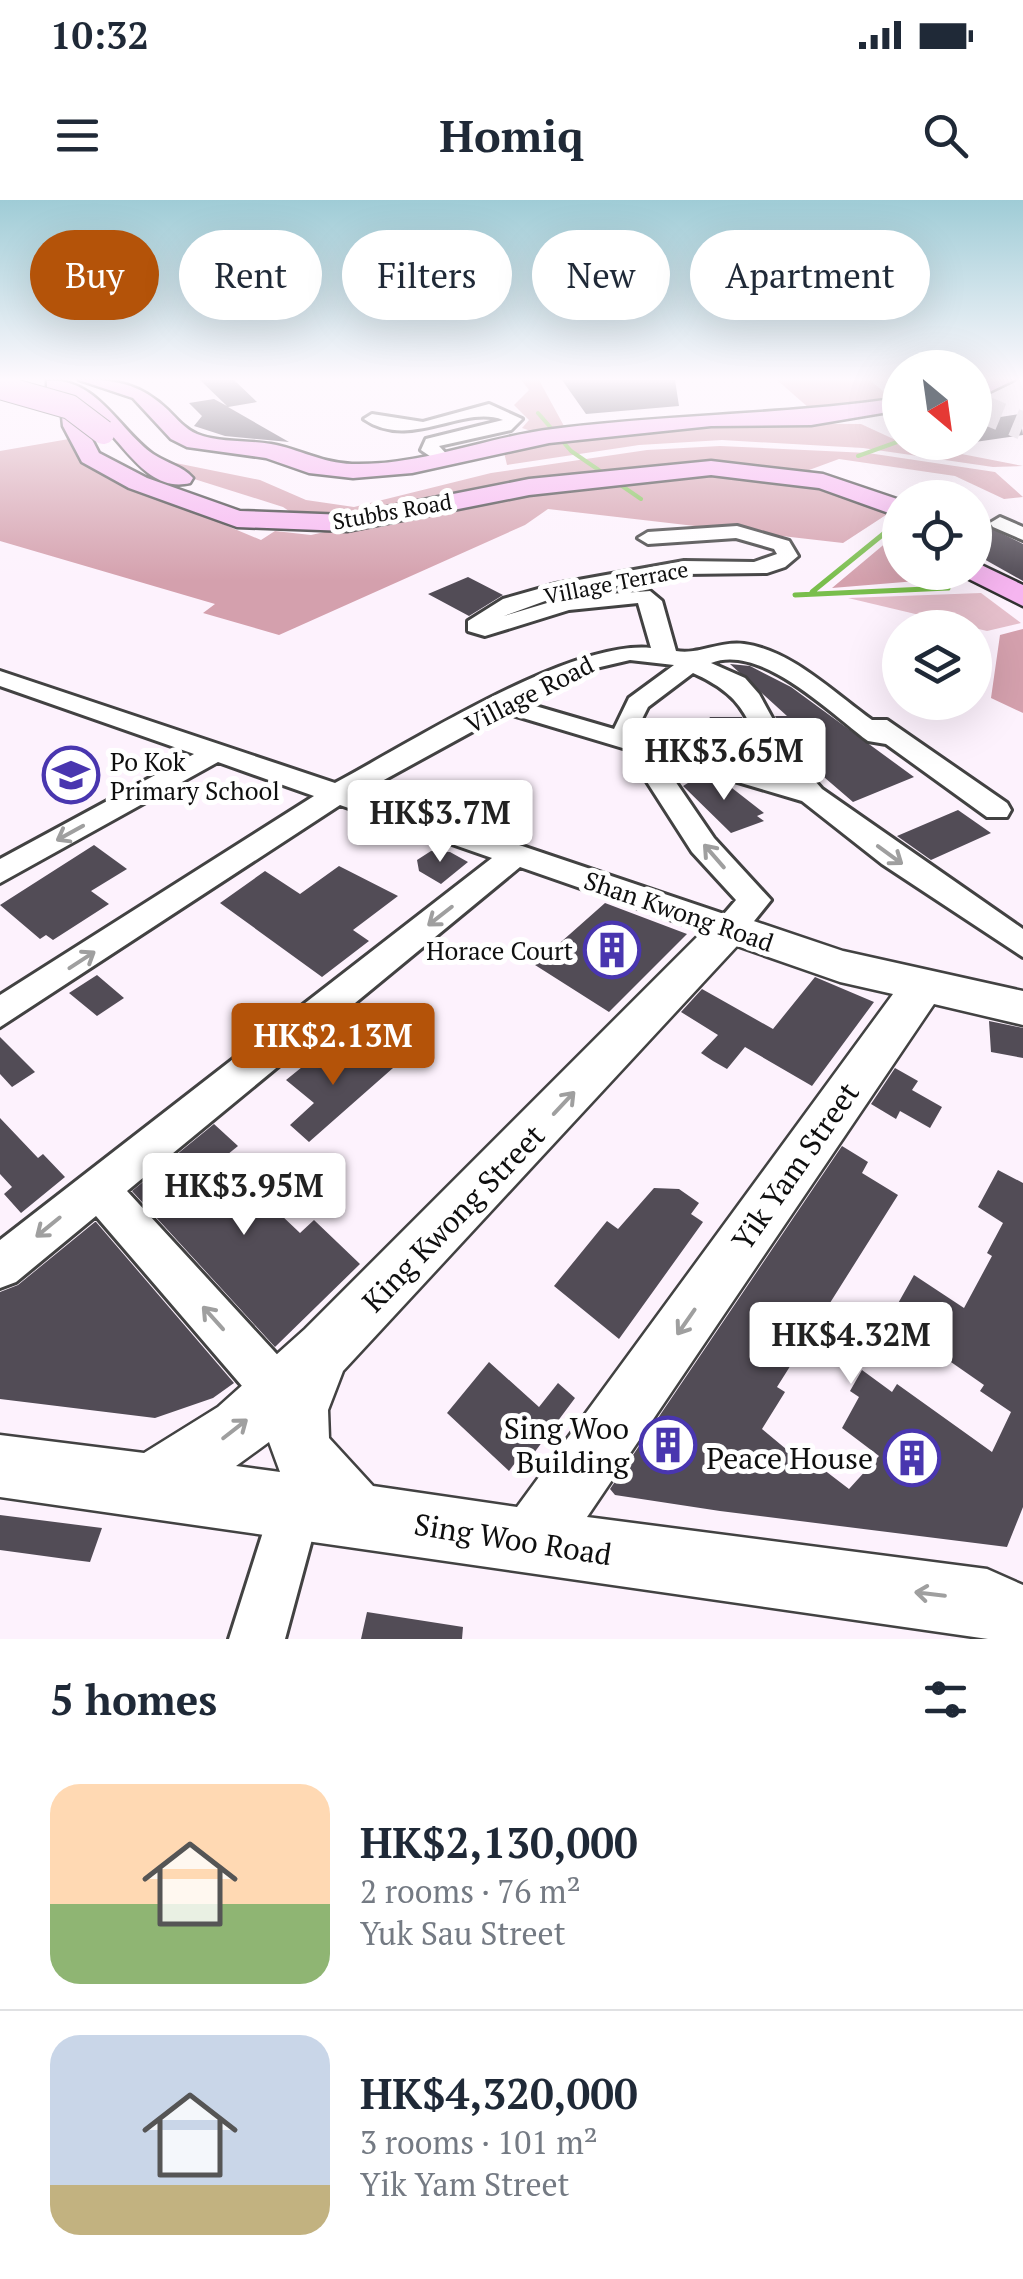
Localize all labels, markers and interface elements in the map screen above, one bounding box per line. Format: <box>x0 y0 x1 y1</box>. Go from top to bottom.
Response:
text: 10:32 <box>50 10 149 60</box>
text: Homiq <box>439 105 584 165</box>
icon: menu <box>50 108 105 163</box>
icon: search <box>918 108 973 163</box>
chip: Buy <box>30 230 159 320</box>
chip: Rent <box>179 230 322 320</box>
chip: Filters <box>342 230 512 320</box>
chip: New <box>532 230 670 320</box>
chip: Apartment <box>690 230 930 320</box>
north arrow <box>882 350 992 460</box>
map controls <box>882 350 992 720</box>
button: locate <box>882 480 992 590</box>
street label: Stubbs Road <box>330 486 454 536</box>
street label: Village Terrace <box>541 554 691 610</box>
button: layers <box>882 610 992 720</box>
street label: Village Road <box>459 647 599 740</box>
pin: HK$3.65M <box>621 718 827 803</box>
text: HK$3.65M <box>645 729 803 771</box>
school or university icon: Po Kok Primary School <box>41 745 101 805</box>
place label: Po Kok Primary School <box>110 745 280 807</box>
pin: HK$3.7M <box>348 780 532 865</box>
text: HK$3.7M <box>370 791 510 833</box>
one-way arrow <box>56 824 86 843</box>
one-way arrow <box>702 844 725 869</box>
one-way arrow <box>876 845 904 866</box>
street label: Shan Kwong Road <box>580 863 778 959</box>
one-way arrow <box>427 904 453 926</box>
building icon: Horace Court <box>582 920 642 980</box>
place label: Horace Court <box>426 934 573 967</box>
one-way arrow <box>67 949 95 970</box>
pin: HK$2.13M <box>230 1003 436 1088</box>
text: HK$2.13M <box>254 1014 412 1056</box>
street label: Yik Yam Street <box>722 1074 868 1258</box>
one-way arrow <box>552 1091 575 1116</box>
street label: King Kwong Street <box>353 1116 553 1320</box>
pin: HK$3.95M <box>141 1153 347 1238</box>
text: HK$3.95M <box>165 1164 323 1206</box>
one-way arrow <box>36 1216 62 1238</box>
pin: HK$4.32M <box>748 1302 954 1387</box>
one-way arrow <box>202 1306 225 1331</box>
one-way arrow <box>676 1307 697 1335</box>
text: HK$4.32M <box>772 1313 930 1355</box>
place label: Sing Woo Building <box>504 1408 630 1482</box>
building icon: Sing Woo Building <box>638 1415 698 1475</box>
one-way arrow <box>222 1419 248 1441</box>
building icon: Peace House <box>882 1428 942 1488</box>
place label: Peace House <box>706 1438 873 1478</box>
street label: Sing Woo Road <box>411 1504 615 1574</box>
one-way arrow <box>914 1585 947 1603</box>
text: 5 homes <box>50 1671 217 1727</box>
icon: filters <box>918 1672 973 1727</box>
text: HK$2,130,000 <box>360 1814 638 1870</box>
icon: home <box>130 1824 250 1944</box>
text: 2 rooms · 76 m² <box>360 1870 581 1912</box>
text: Yuk Sau Street <box>360 1912 566 1954</box>
text: HK$4,320,000 <box>360 2065 638 2121</box>
icon: home <box>130 2075 250 2195</box>
text: 3 rooms · 101 m² <box>360 2121 598 2163</box>
text: Yik Yam Street <box>360 2163 569 2205</box>

